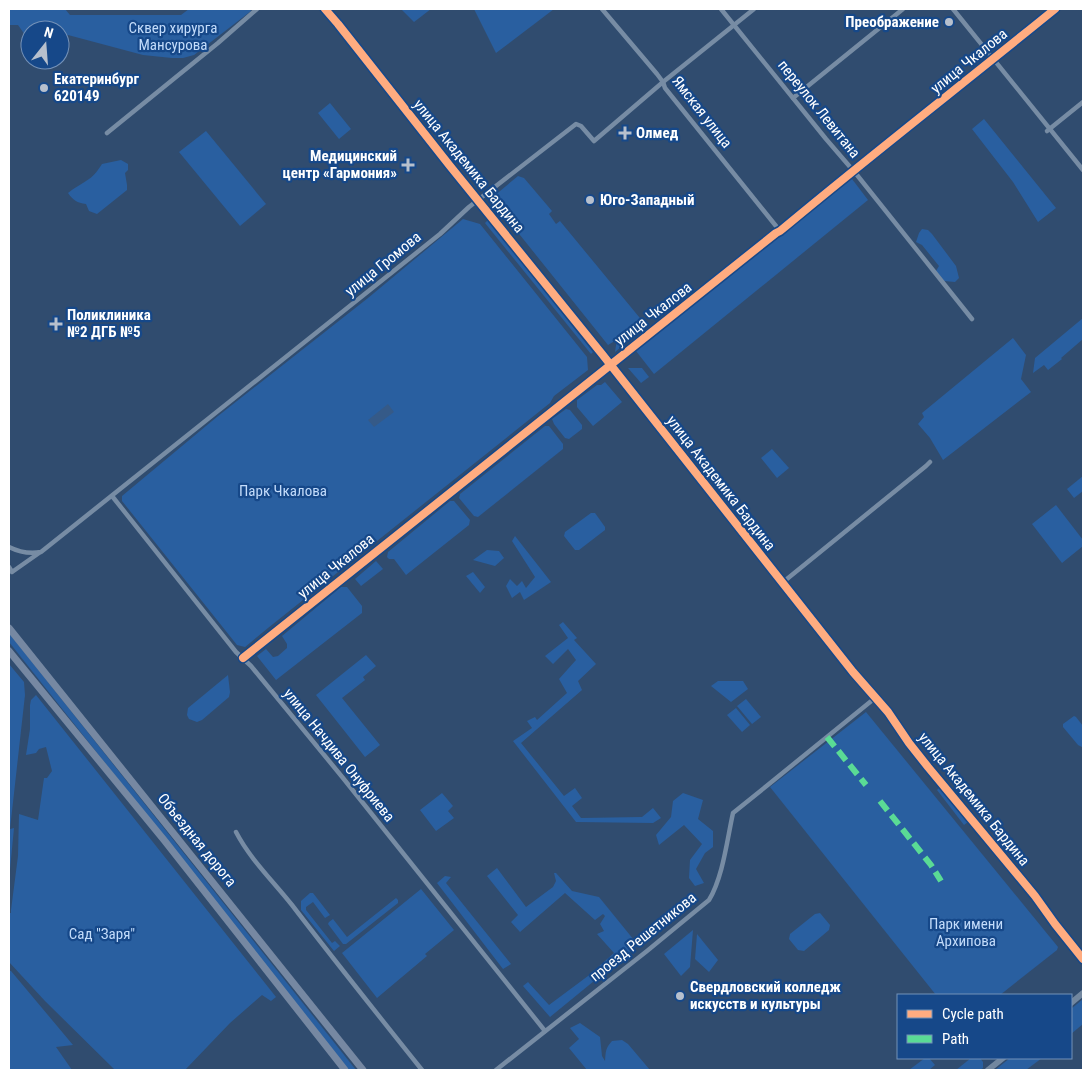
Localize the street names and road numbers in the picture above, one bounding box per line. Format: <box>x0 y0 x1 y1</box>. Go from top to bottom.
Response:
street label: улица Чкалова <box>927 25 1011 97</box>
street label: переулок Левитана <box>774 57 864 161</box>
street label: Ямская улица <box>668 72 736 152</box>
street label: улица Академика Бардина <box>410 96 528 236</box>
street label: улица Громова <box>341 228 425 300</box>
street label: улица Чкалова <box>611 278 695 350</box>
street label: улица Академика Бардина <box>663 412 779 554</box>
street label: улица Чкалова <box>294 530 378 602</box>
street label: улица Начдива Онуфриева <box>280 685 398 825</box>
street label: улица Академика Бардина <box>915 729 1033 869</box>
street label: Объездная дорога <box>154 790 240 890</box>
street label: проезд Решетникова <box>586 889 700 985</box>

